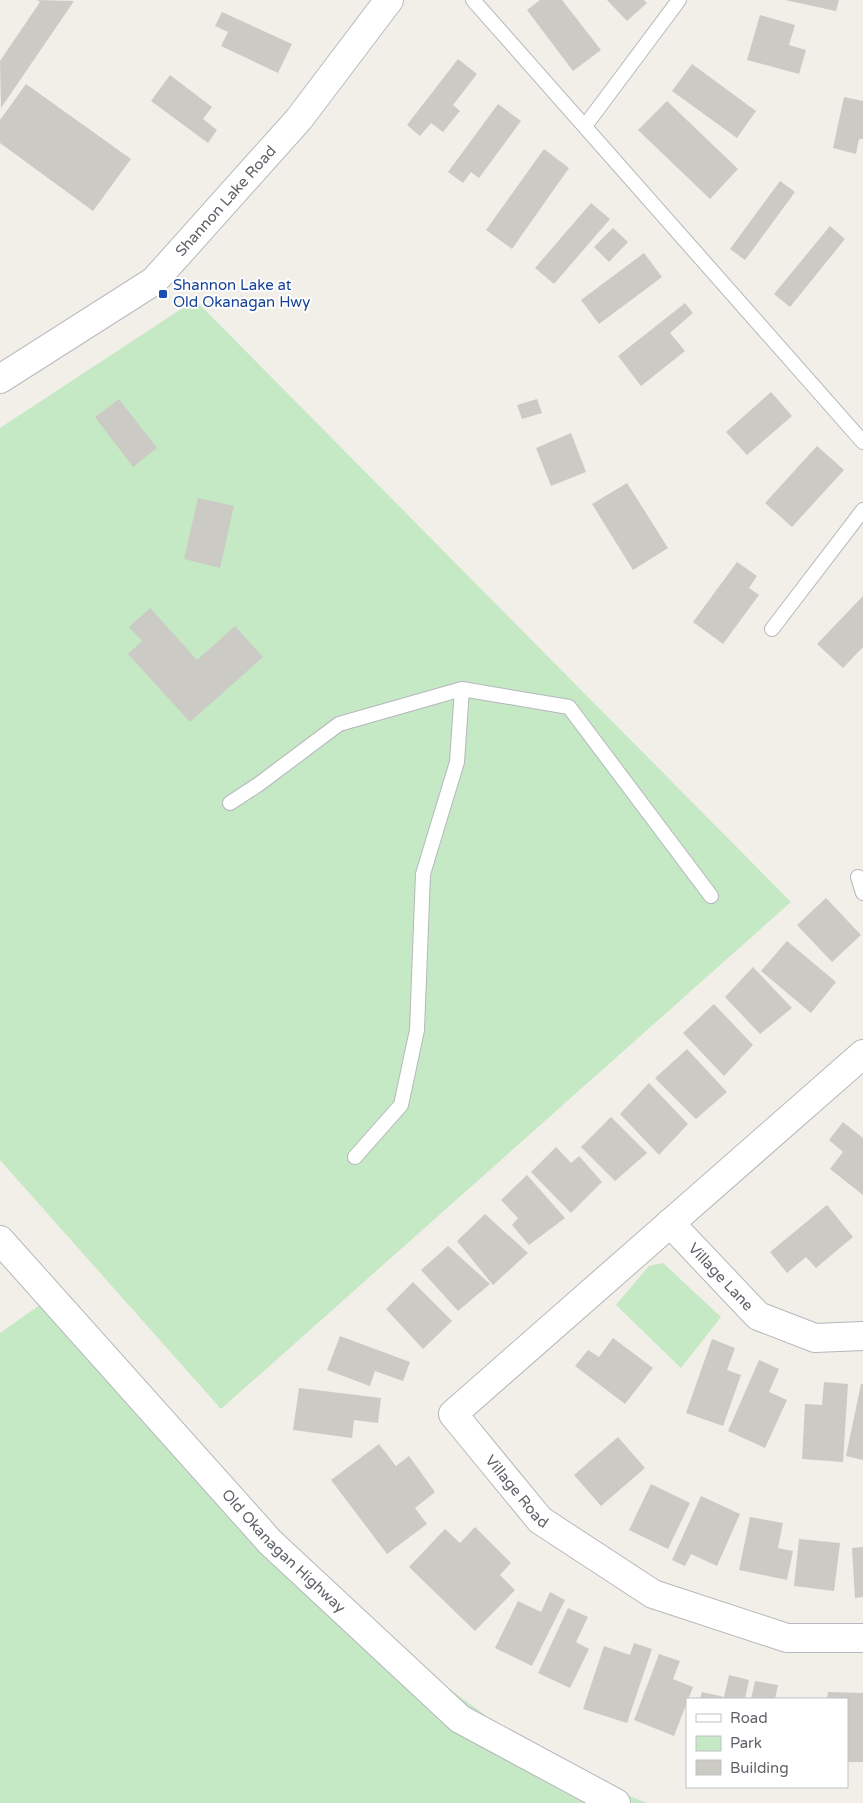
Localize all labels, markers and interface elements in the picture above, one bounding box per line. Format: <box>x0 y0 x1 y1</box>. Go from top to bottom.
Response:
street label: Shannon Lake Road <box>171 142 280 260</box>
place label: Shannon Lake at Old Okanagan Hwy <box>173 276 310 311</box>
marker: Shannon Lake at Old Okanagan Hwy <box>157 288 169 300</box>
street label: Village Lane <box>685 1239 757 1314</box>
street label: Village Road <box>481 1451 552 1532</box>
street label: Old Okanagan Highway <box>218 1485 349 1617</box>
legend <box>686 1698 848 1788</box>
text: Road <box>730 1709 768 1727</box>
text: Park <box>730 1734 762 1752</box>
text: Building <box>730 1759 789 1777</box>

